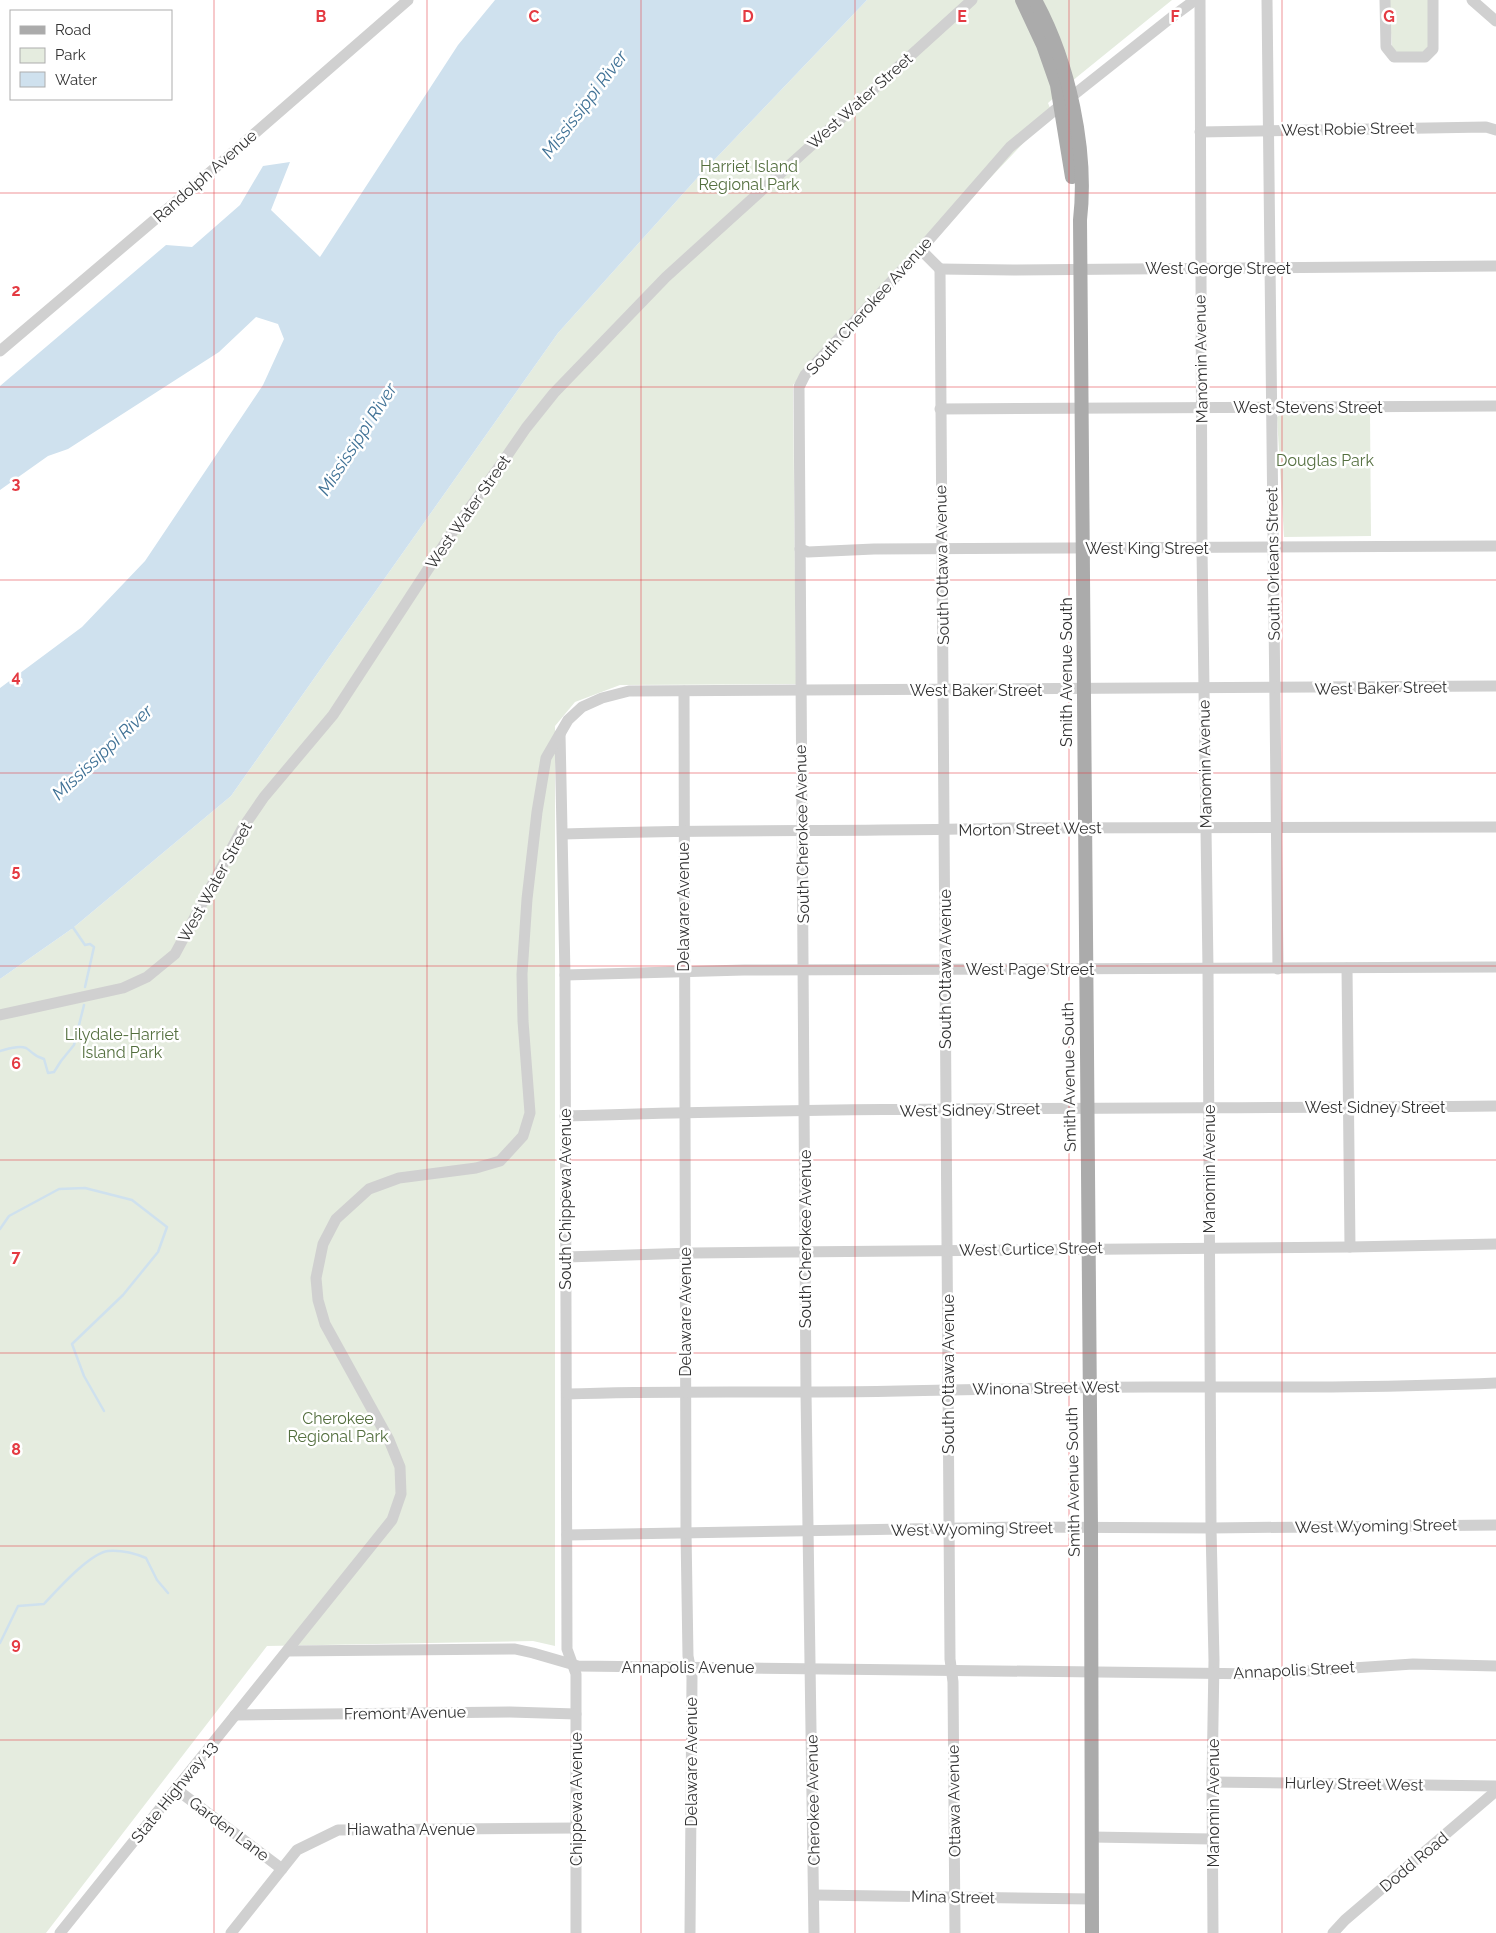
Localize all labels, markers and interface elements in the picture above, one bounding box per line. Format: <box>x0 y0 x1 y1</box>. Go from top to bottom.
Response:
text: B <box>316 7 327 26</box>
text: C <box>529 7 540 26</box>
text: D <box>742 7 754 26</box>
text: E <box>957 7 967 26</box>
text: F <box>1170 7 1180 26</box>
text: G <box>1383 7 1395 26</box>
legend <box>10 10 172 100</box>
text: Road <box>55 21 91 39</box>
water label: Mississippi River <box>537 45 632 162</box>
text: Park <box>55 46 86 64</box>
street label: West Water Street <box>804 49 917 153</box>
text: Water <box>55 71 98 89</box>
street label: West Robie Street <box>1281 118 1415 140</box>
street label: Randolph Avenue <box>149 126 261 226</box>
park label: Harriet Island Regional Park <box>698 157 800 194</box>
street label: South Cherokee Avenue <box>802 233 936 379</box>
street label: West George Street <box>1145 259 1291 278</box>
text: 2 <box>11 281 21 300</box>
street label: Manomin Avenue <box>1190 294 1212 424</box>
water label: Mississippi River <box>313 378 402 499</box>
street label: West Stevens Street <box>1233 398 1383 417</box>
street label: West Water Street <box>422 451 515 573</box>
park label: Douglas Park <box>1276 451 1374 470</box>
text: 3 <box>12 474 21 493</box>
street label: South Ottawa Avenue <box>931 485 953 645</box>
street label: South Orleans Street <box>1262 487 1284 641</box>
street label: West King Street <box>1085 539 1209 558</box>
street label: Smith Avenue South <box>1057 597 1076 747</box>
text: 4 <box>11 667 21 686</box>
street label: West Baker Street <box>1314 677 1448 699</box>
street label: West Baker Street <box>910 681 1043 700</box>
street label: Manomin Avenue <box>1194 699 1216 829</box>
water label: Mississippi River <box>47 700 157 804</box>
street label: South Cherokee Avenue <box>791 745 813 923</box>
street label: West Water Street <box>174 818 256 945</box>
street label: Morton Street West <box>958 818 1102 840</box>
street label: Delaware Avenue <box>674 842 693 972</box>
text: 5 <box>12 861 21 880</box>
street label: South Ottawa Avenue <box>936 889 955 1049</box>
street label: West Page Street <box>966 960 1095 979</box>
street label: Smith Avenue South <box>1058 1002 1080 1152</box>
park label: Lilydale-Harriet Island Park <box>65 1025 180 1062</box>
text: 6 <box>11 1054 21 1073</box>
street label: West Sidney Street <box>1305 1098 1446 1117</box>
street label: West Sidney Street <box>900 1099 1041 1121</box>
street label: Manomin Avenue <box>1200 1105 1219 1233</box>
street label: South Chippewa Avenue <box>556 1108 575 1290</box>
street label: South Cherokee Avenue <box>796 1150 815 1328</box>
street label: West Curtice Street <box>959 1238 1104 1260</box>
text: 7 <box>12 1247 21 1266</box>
street label: Delaware Avenue <box>676 1247 695 1377</box>
street label: South Ottawa Avenue <box>939 1294 958 1454</box>
street label: Winona Street West <box>972 1377 1120 1399</box>
street label: Smith Avenue South <box>1062 1407 1084 1557</box>
park label: Cherokee Regional Park <box>287 1409 389 1446</box>
text: 8 <box>11 1440 21 1459</box>
street label: West Wyoming Street <box>1295 1515 1458 1537</box>
street label: West Wyoming Street <box>891 1518 1054 1540</box>
text: 9 <box>11 1634 21 1653</box>
street label: Annapolis Street <box>1233 1657 1356 1683</box>
street label: Annapolis Avenue <box>622 1658 754 1677</box>
street label: Delaware Avenue <box>682 1697 701 1827</box>
street label: Fremont Avenue <box>344 1702 466 1724</box>
street label: Chippewa Avenue <box>567 1732 586 1866</box>
street label: Cherokee Avenue <box>802 1734 824 1866</box>
street label: State Highway 13 <box>127 1737 221 1847</box>
street label: Manomin Avenue <box>1204 1739 1223 1867</box>
street label: Ottawa Avenue <box>944 1745 964 1857</box>
street label: Hurley Street West <box>1284 1773 1424 1795</box>
street label: Garden Lane <box>185 1793 273 1865</box>
street label: Hiawatha Avenue <box>347 1820 475 1839</box>
street label: Dodd Road <box>1376 1828 1452 1896</box>
street label: Mina Street <box>911 1887 996 1907</box>

